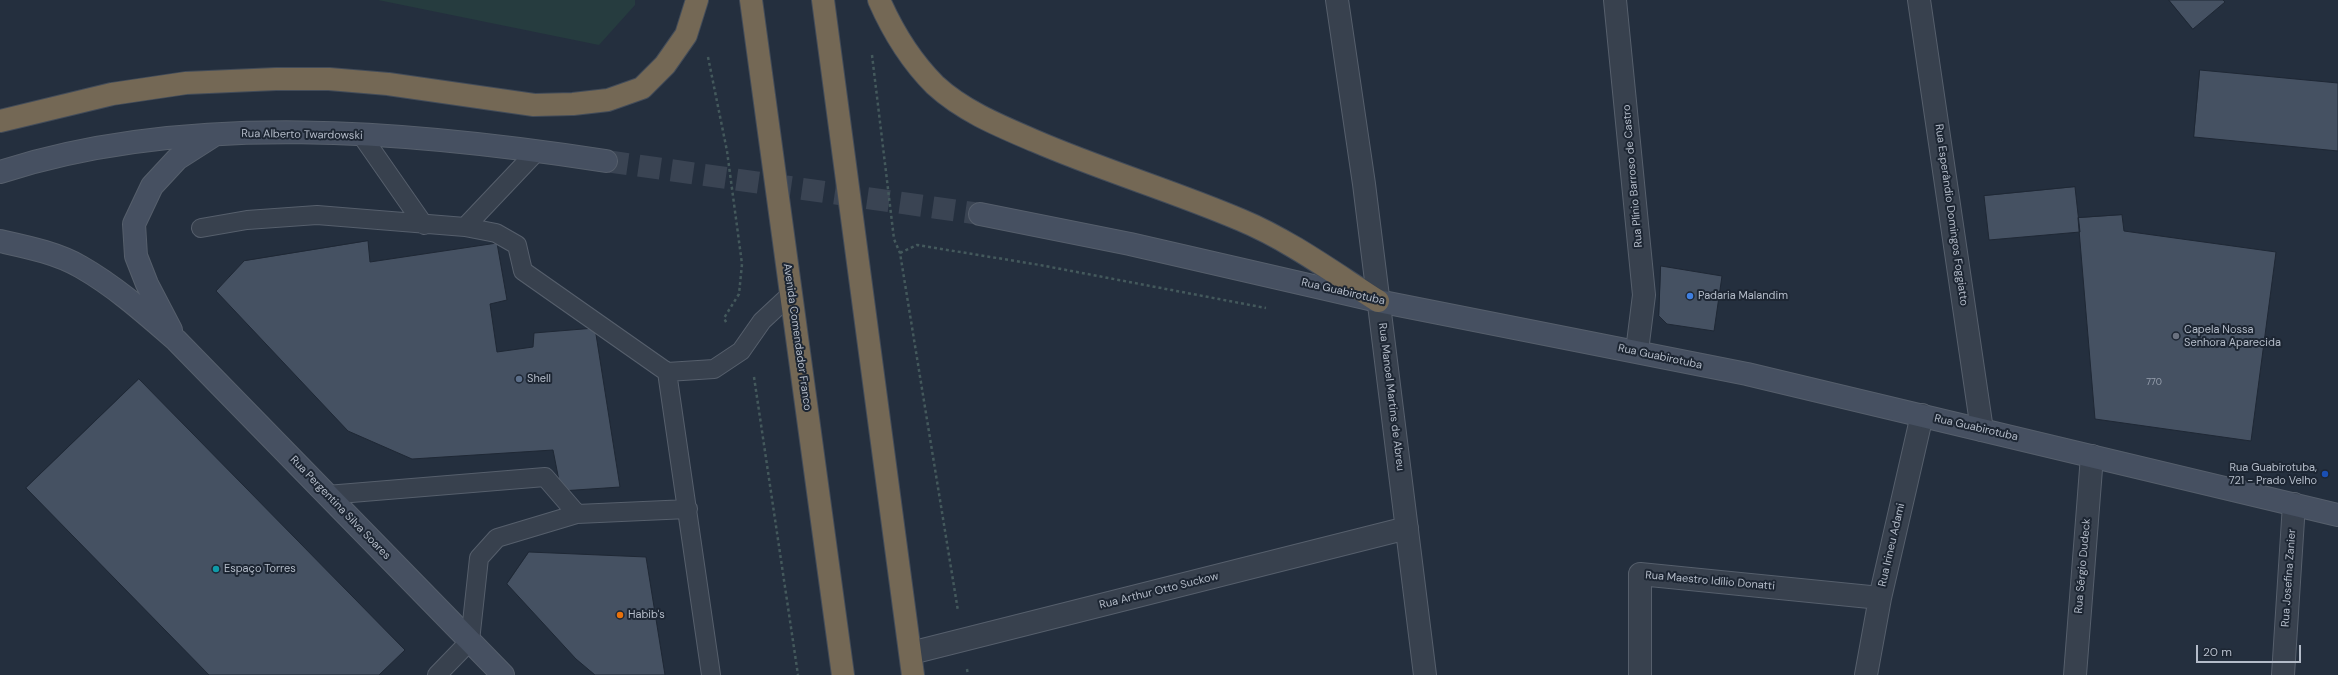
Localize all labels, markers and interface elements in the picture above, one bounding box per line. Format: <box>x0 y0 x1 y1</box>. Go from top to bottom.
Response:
street label: Rua Plínio Barroso de Castro <box>1620 104 1646 248</box>
street label: Rua Esperândio Domingos Foggiatto <box>1932 123 1970 307</box>
street label: Rua Alberto Twardowski <box>241 127 363 143</box>
street label: Avenida Comendador Franco <box>780 263 814 411</box>
street label: Rua Guabirotuba <box>1300 276 1386 308</box>
place label: Padaria Malandim <box>1698 289 1788 303</box>
marker: Padaria Malandim <box>1685 291 1695 301</box>
street label: Rua Manoel Martins de Abreu <box>1375 322 1407 472</box>
place label: Capela Nossa Senhora Aparecida <box>2184 323 2281 349</box>
marker: Capela Nossa Senhora Aparecida <box>2171 331 2181 341</box>
street label: Rua Guabirotuba <box>1617 342 1703 372</box>
place label: Shell <box>527 372 551 386</box>
marker: Shell <box>514 374 524 384</box>
house number: 770 <box>2146 378 2162 388</box>
street label: Rua Guabirotuba <box>1933 412 2019 444</box>
street label: Rua Pergentina Silva Soares <box>287 453 393 563</box>
place label: Rua Guabirotuba, 721 - Prado Velho <box>2229 461 2317 487</box>
marker: Rua Guabirotuba, 721 - Prado Velho <box>2320 469 2330 479</box>
street label: Rua Irineu Adami <box>1876 502 1908 588</box>
street label: Rua Sérgio Dudeck <box>2072 518 2094 614</box>
street label: Rua Josefina Zanier <box>2279 529 2299 627</box>
place label: Espaço Torres <box>224 562 296 576</box>
marker: Espaço Torres <box>211 564 221 574</box>
street label: Rua Maestro Idílio Donatti <box>1645 569 1775 593</box>
street label: Rua Arthur Otto Suckow <box>1098 570 1220 612</box>
place label: Habib's <box>628 608 665 622</box>
marker: Habib's <box>615 610 625 620</box>
scale bar <box>2198 637 2303 663</box>
text: 20 m <box>2203 644 2232 660</box>

